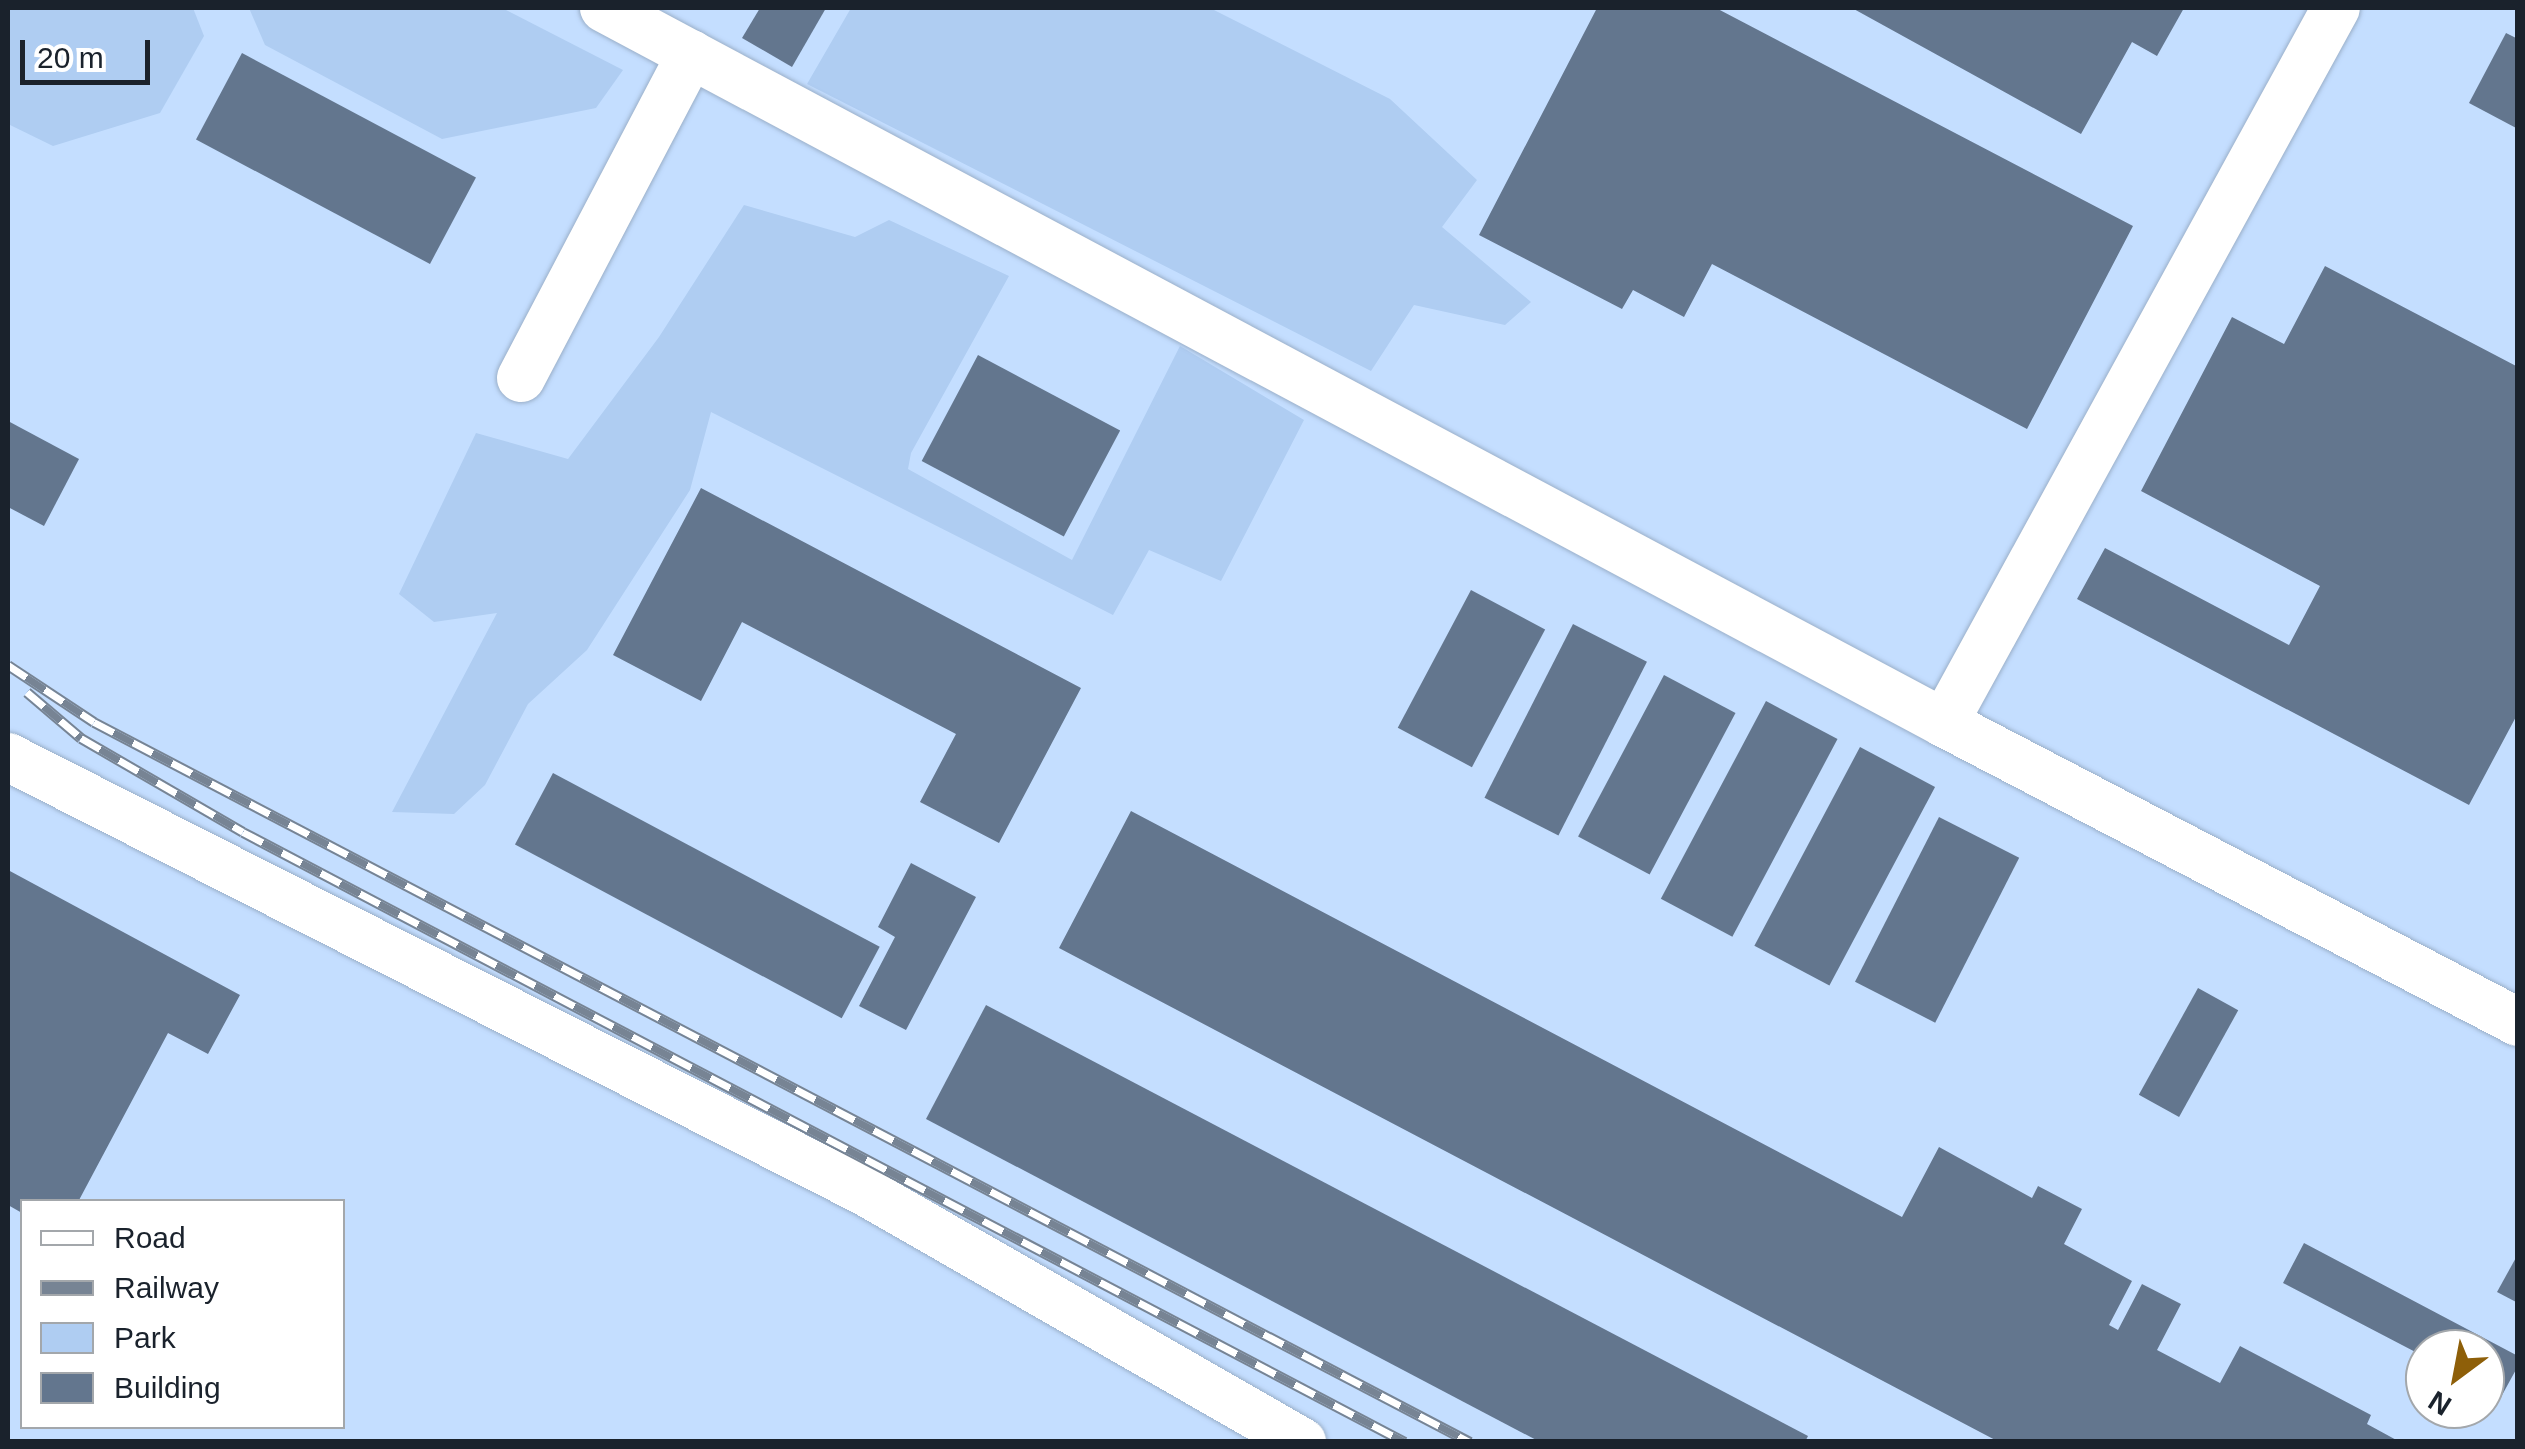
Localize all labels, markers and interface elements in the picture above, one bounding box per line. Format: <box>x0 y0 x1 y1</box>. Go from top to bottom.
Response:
scale bar <box>25 20 155 82</box>
text: 20 m <box>37 41 104 74</box>
legend <box>20 1199 345 1429</box>
text: Road <box>114 1221 186 1254</box>
text: Railway <box>114 1271 219 1304</box>
text: Park <box>114 1321 176 1354</box>
north arrow <box>2405 1329 2505 1429</box>
text: Building <box>114 1371 221 1404</box>
text: N <box>2423 1385 2457 1422</box>

